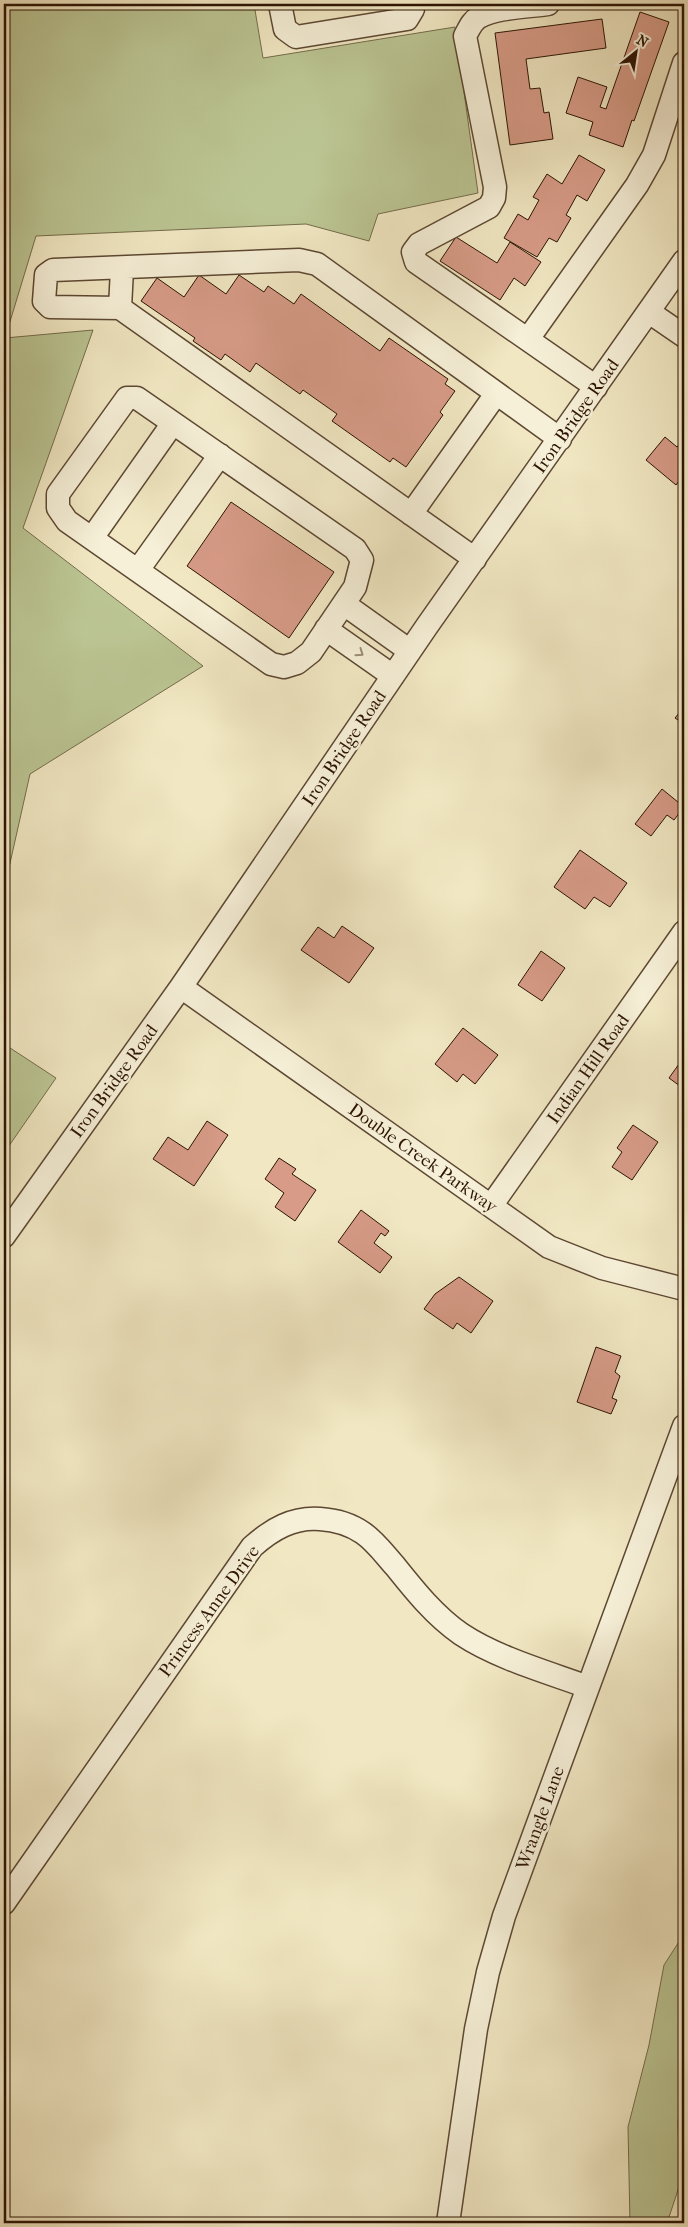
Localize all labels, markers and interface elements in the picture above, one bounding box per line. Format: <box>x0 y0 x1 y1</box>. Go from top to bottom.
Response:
north arrow <box>610 28 660 78</box>
text: N <box>633 31 651 51</box>
street label: Iron Bridge Road <box>529 355 624 477</box>
one-way arrow <box>354 647 364 656</box>
street label: Iron Bridge Road <box>298 686 391 810</box>
street label: Indian Hill Road <box>543 1010 634 1128</box>
street label: Iron Bridge Road <box>66 1020 163 1142</box>
street label: Double Creek Parkway <box>344 1099 502 1219</box>
street label: Princess Anne Drive <box>155 1541 264 1681</box>
street label: Wrangle Lane <box>512 1763 569 1874</box>

